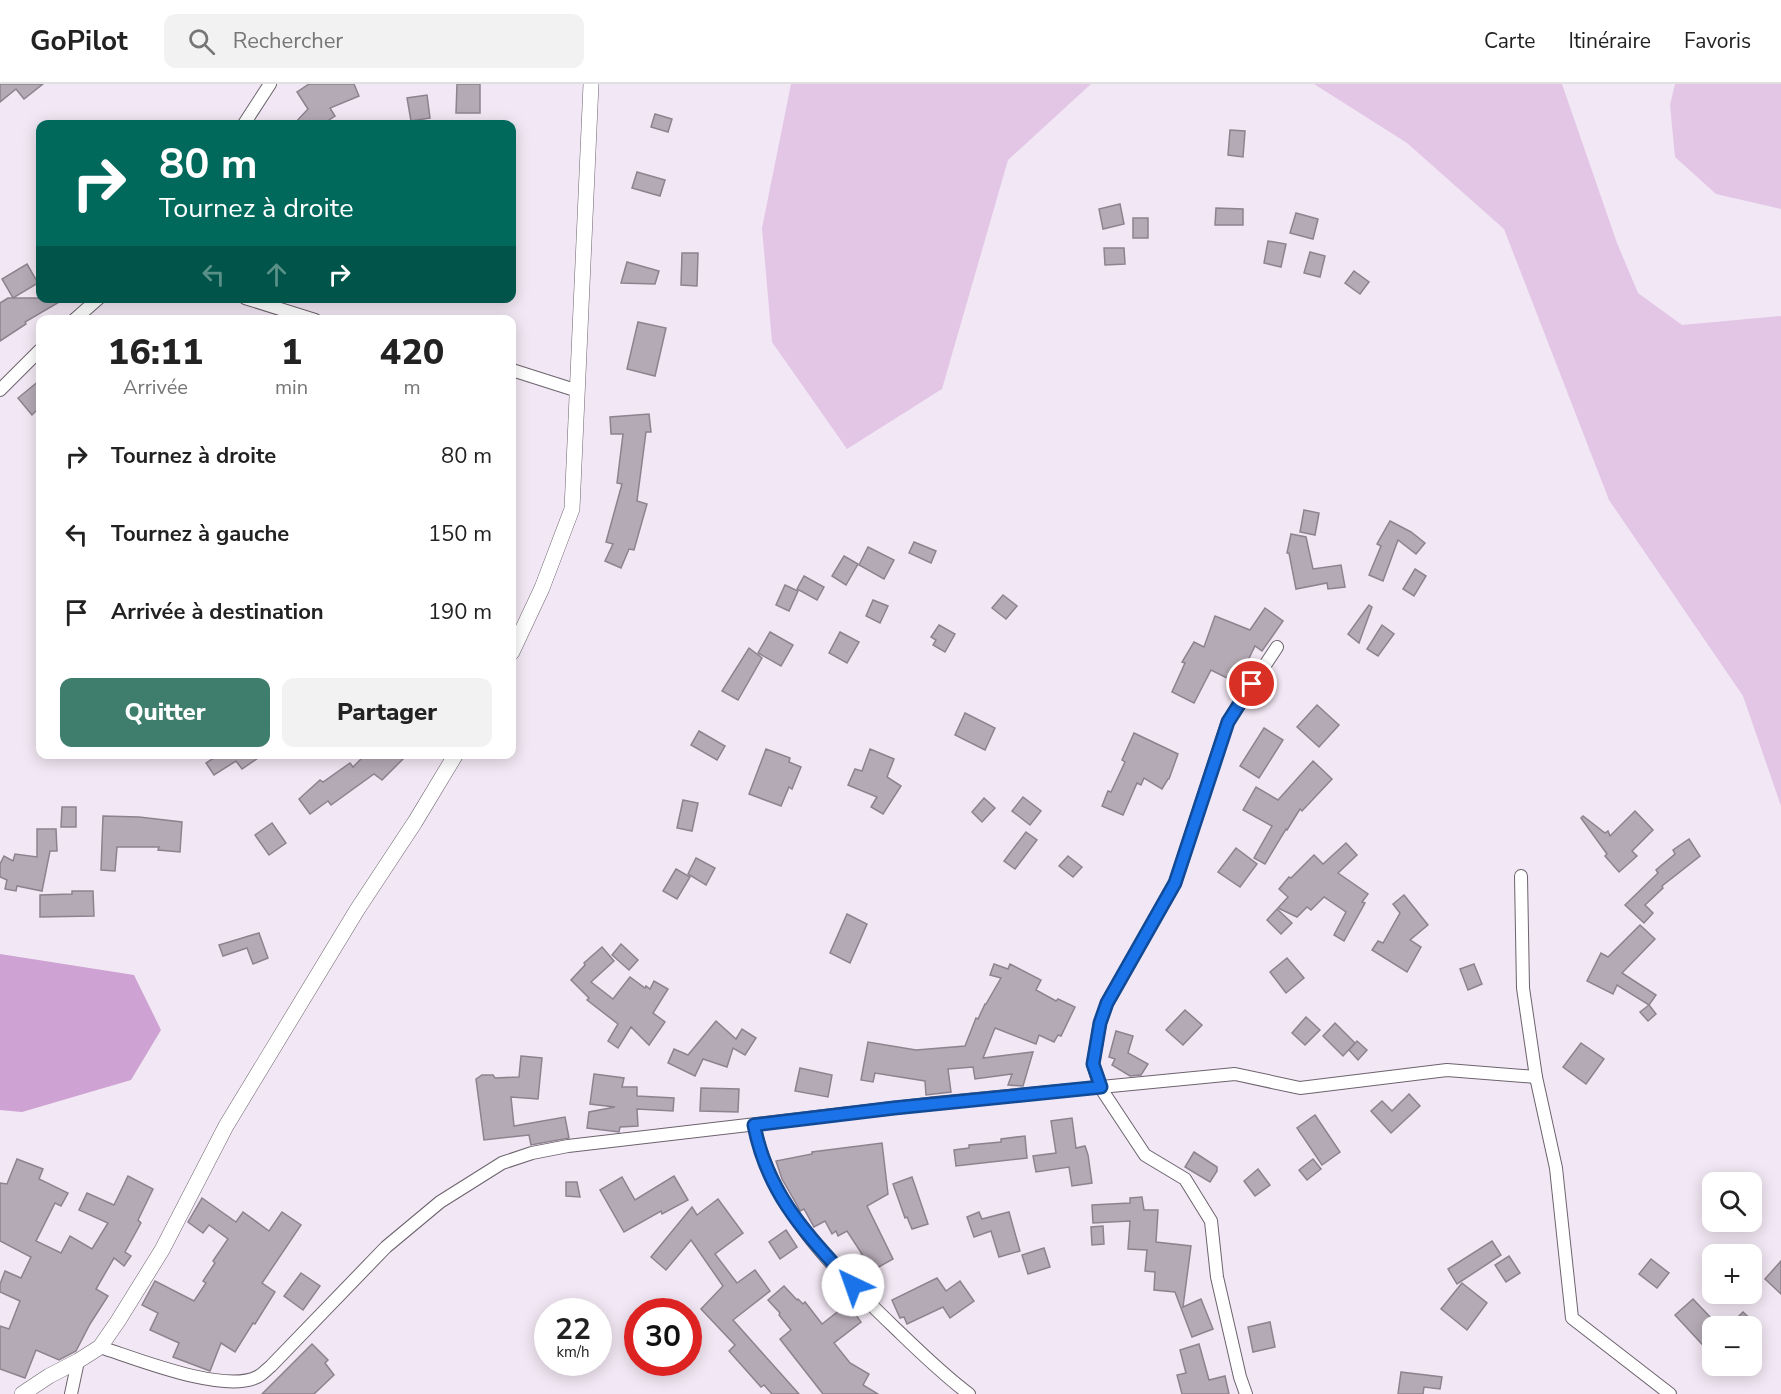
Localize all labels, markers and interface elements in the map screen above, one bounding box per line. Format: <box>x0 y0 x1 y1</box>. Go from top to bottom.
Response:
search box <box>164 14 584 68</box>
text: GoPilot <box>30 22 128 60</box>
icon: search <box>185 25 218 58</box>
text: Rechercher <box>233 26 343 56</box>
text: Carte <box>1484 27 1535 55</box>
text: Itinéraire <box>1568 27 1651 55</box>
text: Favoris <box>1684 27 1751 55</box>
text: 80 m <box>159 136 258 193</box>
icon: right <box>60 144 138 222</box>
text: Tournez à droite <box>159 190 354 227</box>
icon: left <box>197 258 230 291</box>
icon: ahead <box>260 258 293 291</box>
icon: right <box>323 258 356 291</box>
text: 16:11 <box>108 328 203 377</box>
text: 1 <box>281 328 302 377</box>
text: 420 <box>380 328 444 377</box>
text: Arrivée <box>123 374 188 401</box>
text: min <box>275 374 308 401</box>
text: m <box>403 374 421 401</box>
icon: right <box>60 440 93 473</box>
text: Tournez à droite <box>111 441 276 471</box>
text: 80 m <box>441 441 492 471</box>
icon: left <box>60 518 93 551</box>
text: Tournez à gauche <box>111 519 289 549</box>
text: 150 m <box>428 519 492 549</box>
icon: arrive <box>60 596 93 629</box>
text: Arrivée à destination <box>111 597 324 627</box>
text: 190 m <box>428 597 492 627</box>
pin <box>1226 658 1277 709</box>
icon: arrive <box>1235 667 1268 700</box>
button: Quitter <box>60 678 270 747</box>
button: Partager <box>282 678 492 747</box>
map controls <box>1702 1172 1762 1376</box>
button: search <box>1702 1172 1762 1232</box>
button: + <box>1702 1244 1762 1304</box>
position arrow <box>821 1253 885 1317</box>
speed limit sign: 30 <box>624 1298 702 1376</box>
text: 22 <box>555 1309 591 1350</box>
button: − <box>1702 1316 1762 1376</box>
text: km/h <box>556 1342 590 1362</box>

